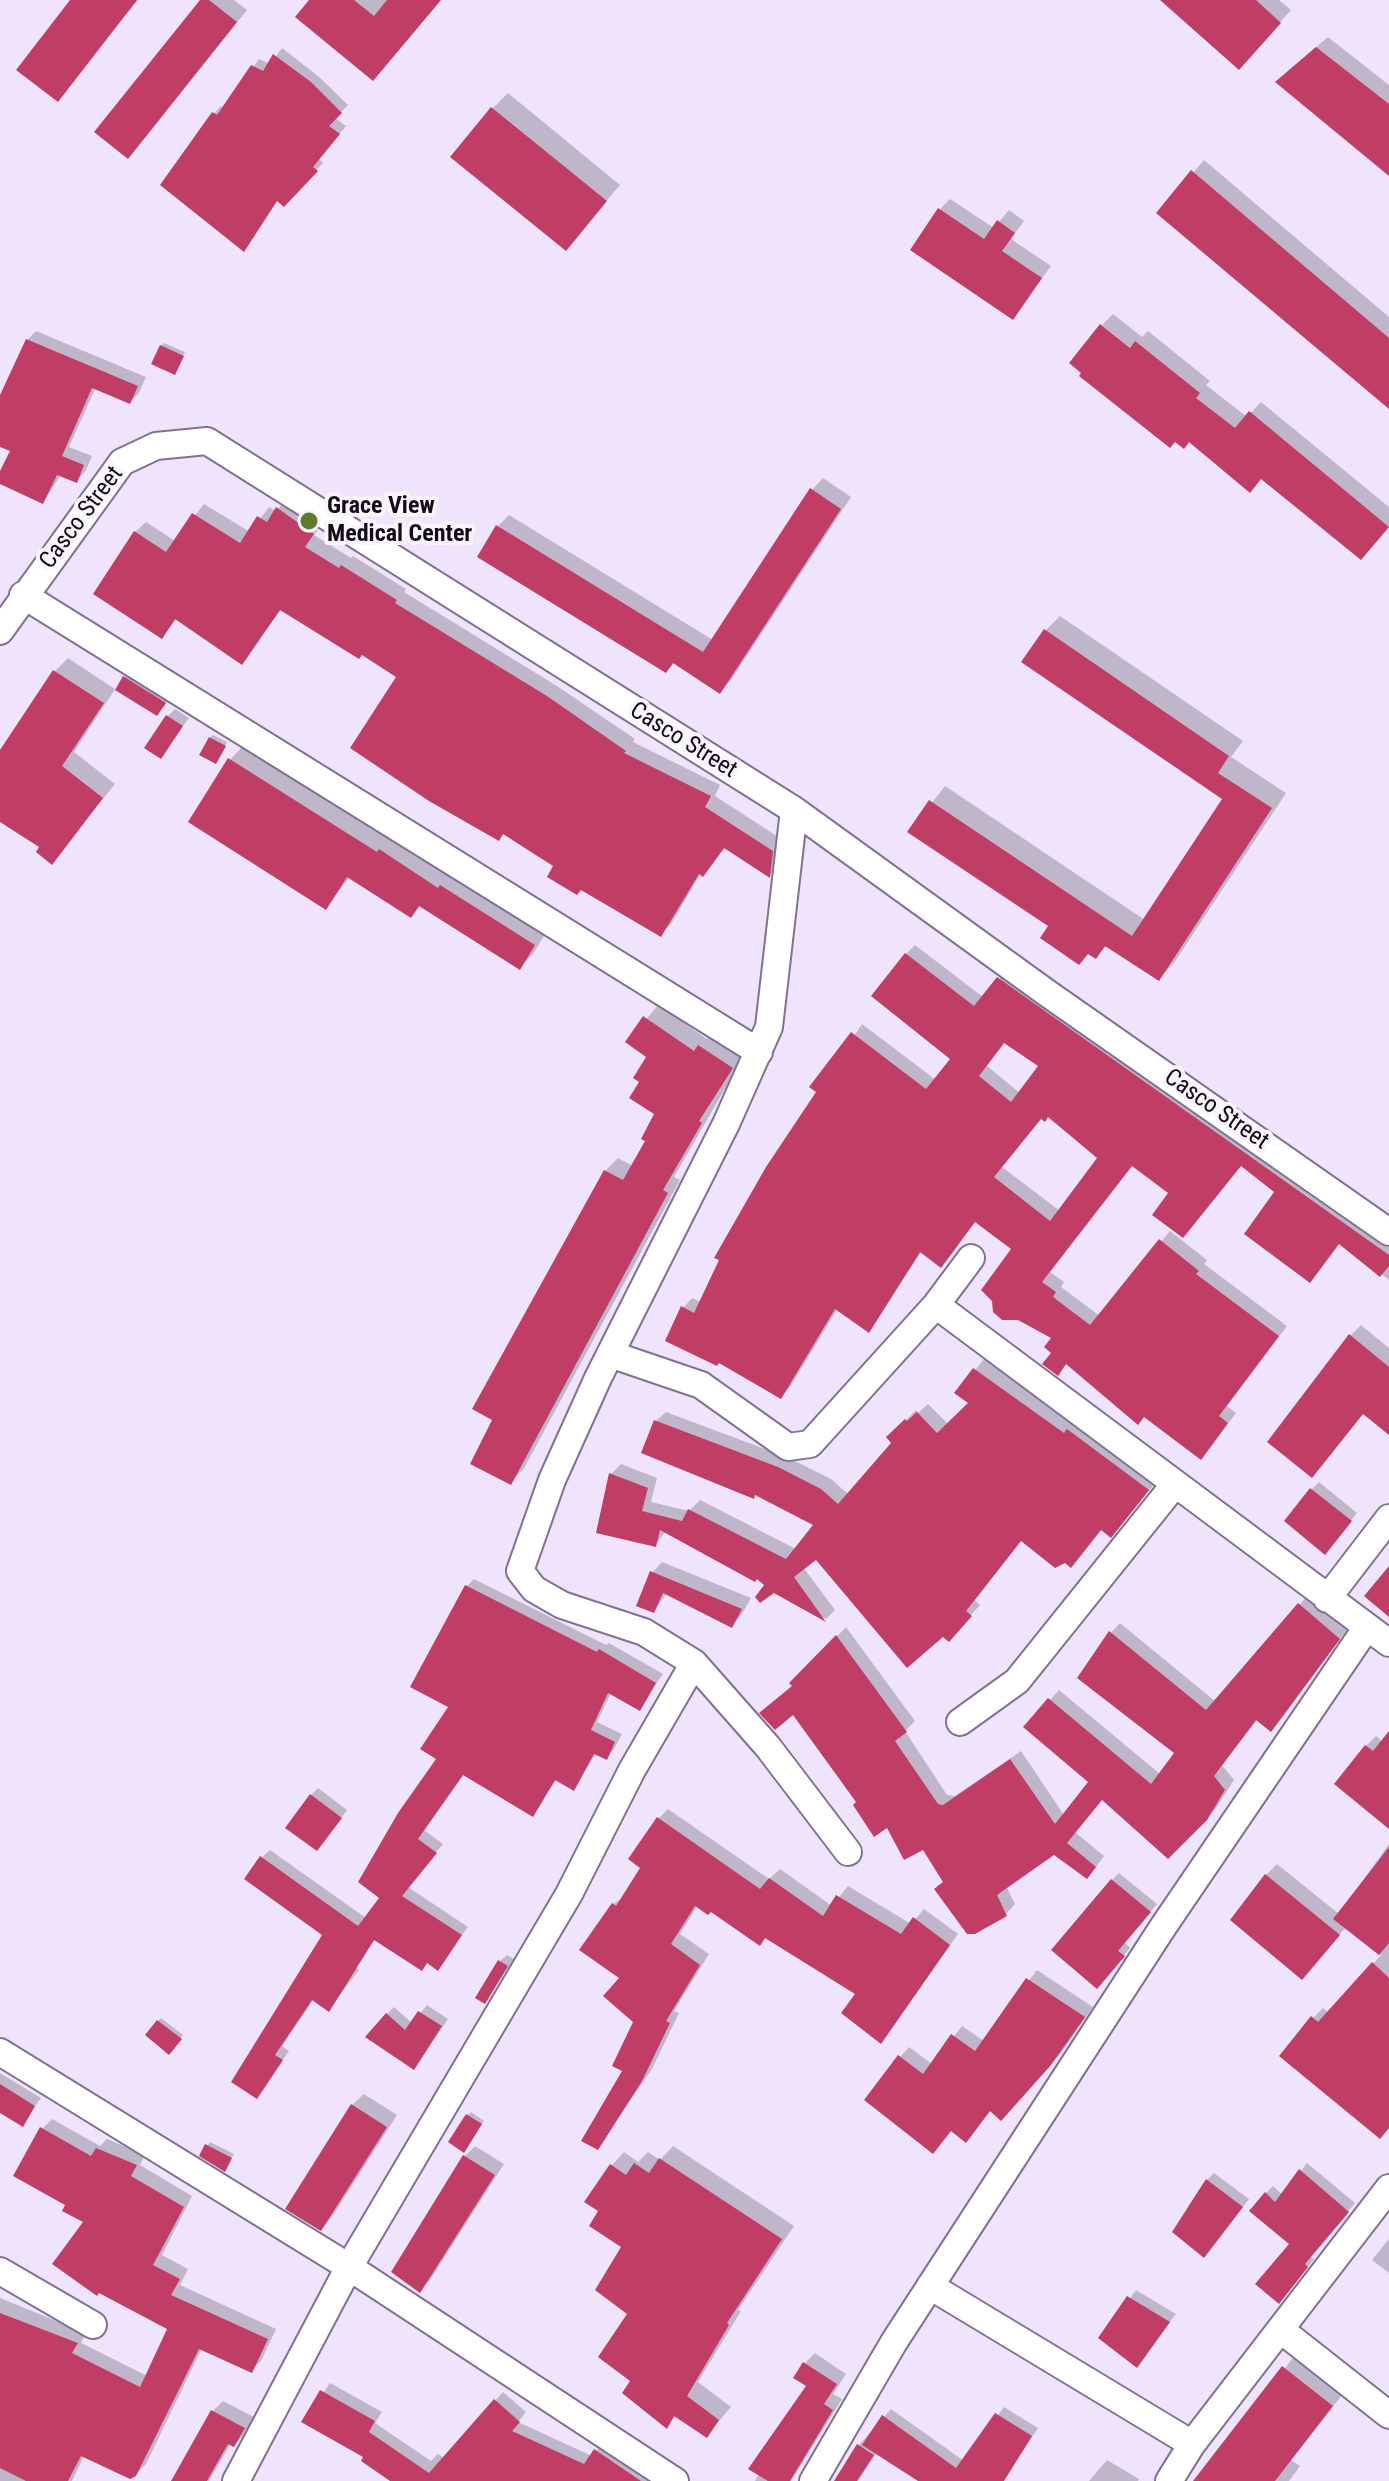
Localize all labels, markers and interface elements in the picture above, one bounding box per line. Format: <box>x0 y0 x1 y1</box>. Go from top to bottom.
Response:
street label: Casco Street <box>34 461 130 575</box>
place label: Grace View Medical Center <box>327 493 472 549</box>
marker: Grace View Medical Center <box>298 510 320 532</box>
street label: Casco Street <box>624 697 742 785</box>
street label: Casco Street <box>1158 1064 1274 1156</box>

